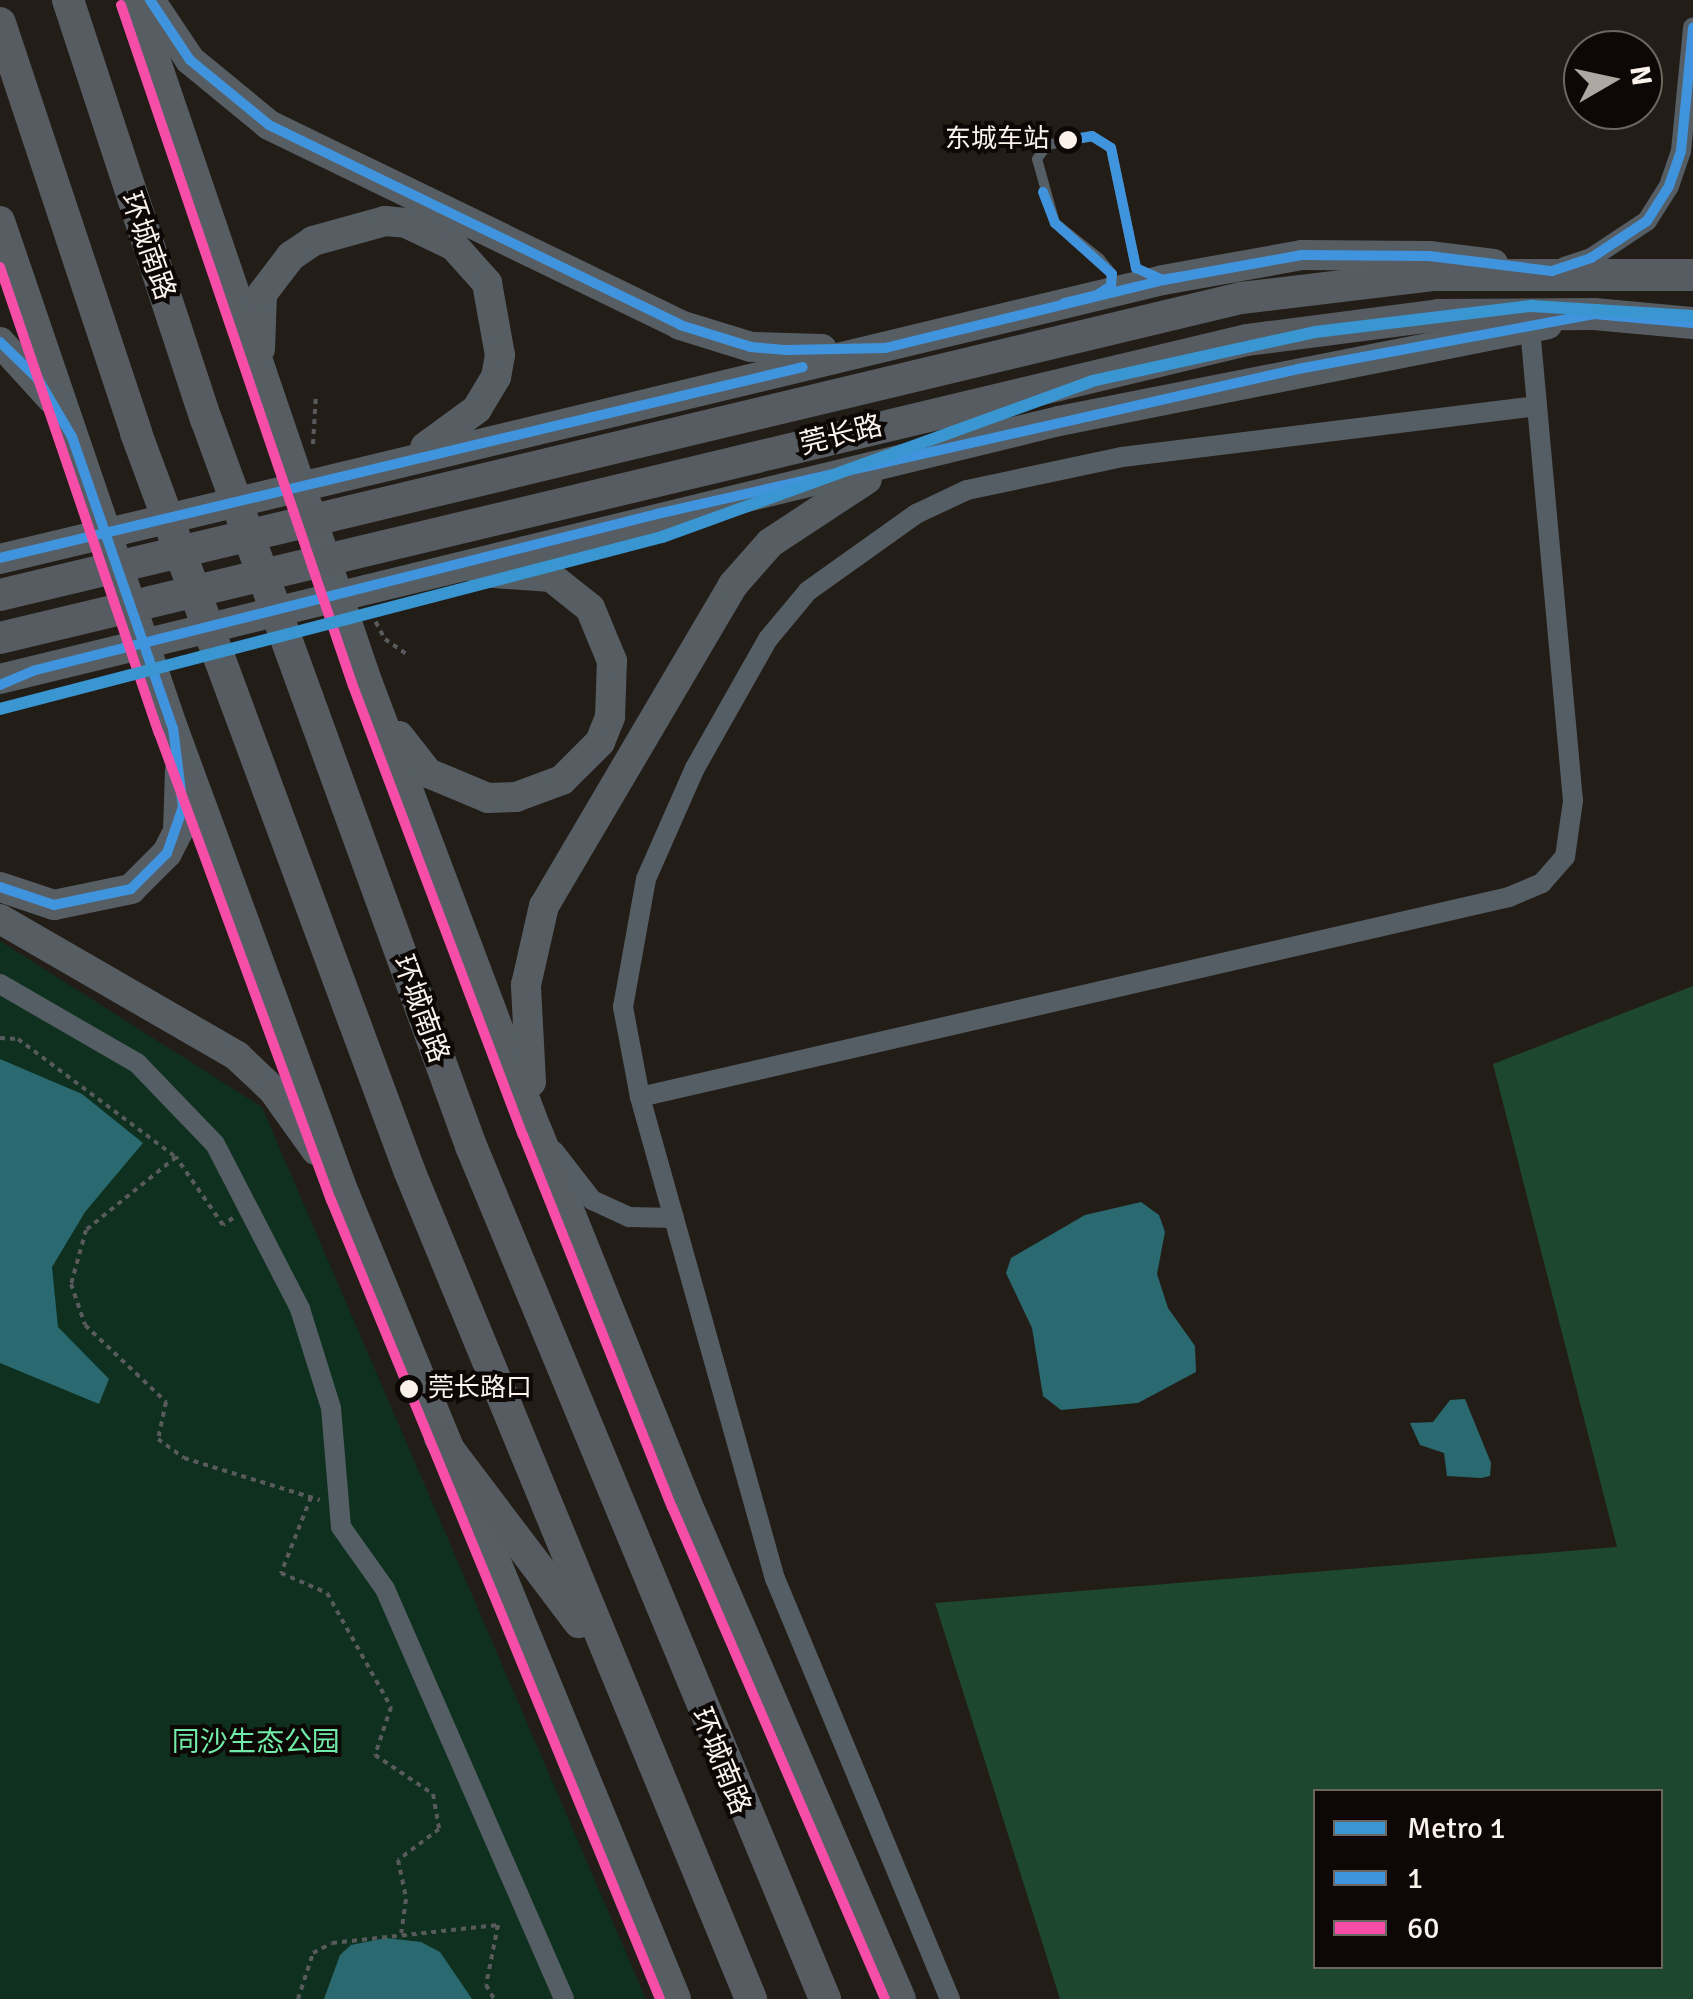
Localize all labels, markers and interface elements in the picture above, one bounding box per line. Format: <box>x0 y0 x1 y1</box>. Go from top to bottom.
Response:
north arrow <box>1563 30 1663 130</box>
text: N <box>1622 63 1659 88</box>
place label: 东城车站 <box>945 124 1049 156</box>
marker: 东城车站 <box>1058 130 1078 150</box>
street label: 环城南路 <box>114 188 182 304</box>
street label: 莞长路 <box>796 409 886 461</box>
street label: 环城南路 <box>386 951 456 1067</box>
place label: 莞长路口 <box>428 1373 532 1405</box>
marker: 莞长路口 <box>399 1379 419 1399</box>
street label: 环城南路 <box>684 1703 758 1819</box>
park label: 同沙生态公园 <box>172 1725 340 1759</box>
legend <box>1313 1789 1663 1969</box>
text: Metro 1 <box>1407 1810 1506 1847</box>
text: 1 <box>1407 1860 1423 1897</box>
text: 60 <box>1407 1910 1439 1947</box>

